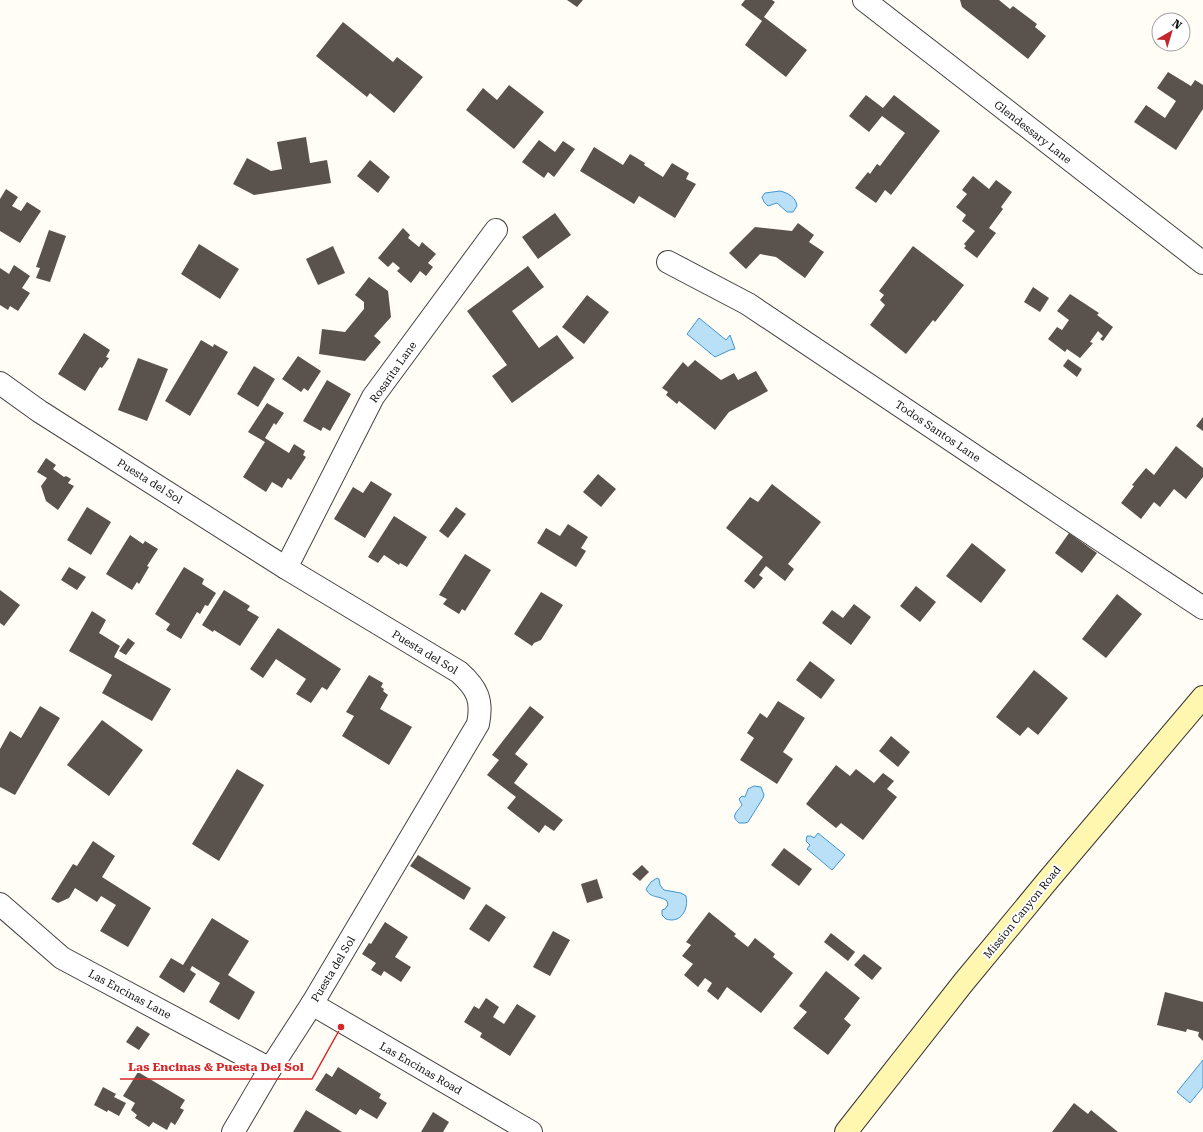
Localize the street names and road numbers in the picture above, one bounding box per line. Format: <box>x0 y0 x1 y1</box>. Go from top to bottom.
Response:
street label: Glendessary Lane <box>991 98 1074 167</box>
street label: Rosarita Lane <box>367 339 419 406</box>
street label: Todos Santos Lane <box>893 398 983 465</box>
street label: Puesta del Sol <box>115 456 185 507</box>
street label: Puesta del Sol <box>389 628 461 677</box>
street label: Mission Canyon Road <box>981 863 1064 961</box>
street label: Puesta del Sol <box>309 933 358 1005</box>
street label: Las Encinas Lane <box>86 967 173 1022</box>
street label: Las Encinas Road <box>377 1040 464 1097</box>

